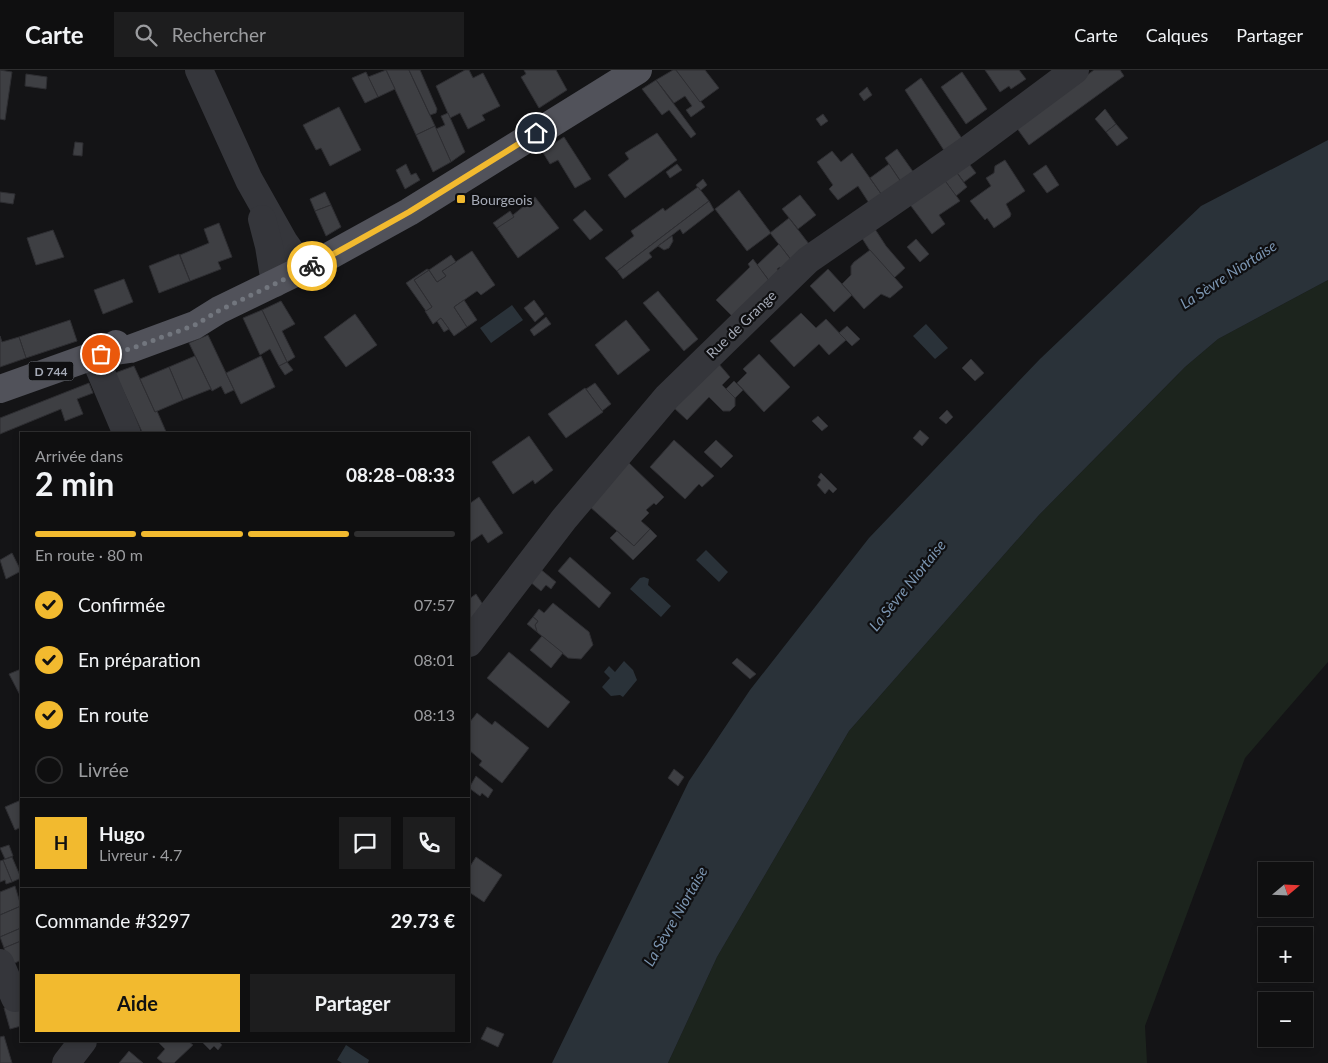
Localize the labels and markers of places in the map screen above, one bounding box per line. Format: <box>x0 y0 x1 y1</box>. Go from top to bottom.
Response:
pin <box>515 112 557 154</box>
place label: Bourgeois <box>471 191 533 208</box>
marker: Bourgeois <box>455 193 467 205</box>
pin <box>80 333 122 375</box>

